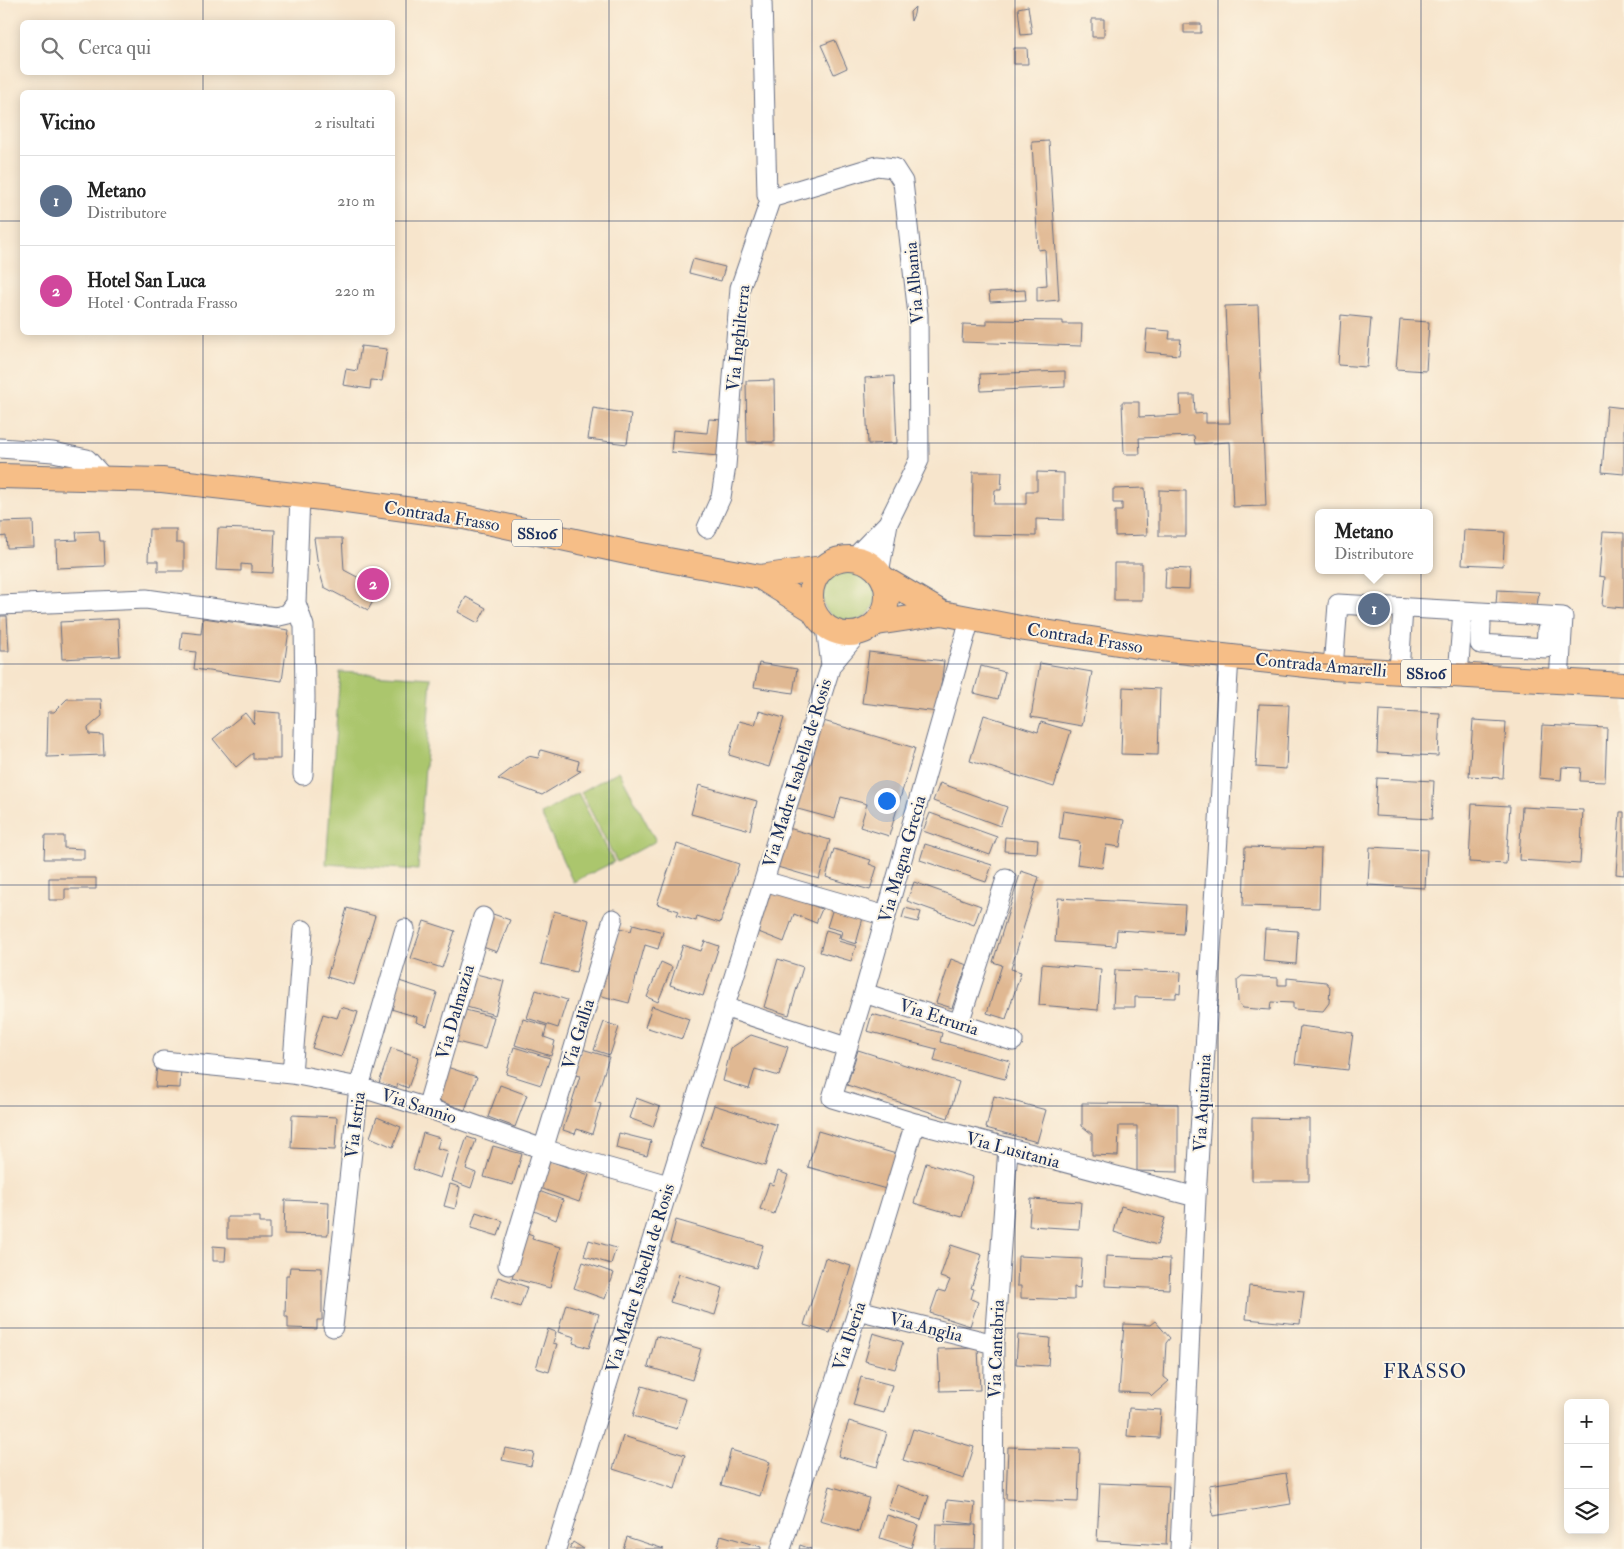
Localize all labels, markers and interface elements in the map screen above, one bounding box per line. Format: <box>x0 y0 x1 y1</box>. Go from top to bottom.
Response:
search box <box>20 20 395 75</box>
icon: search <box>38 34 66 62</box>
text: Cerca qui <box>78 36 151 60</box>
text: Vicino <box>40 109 95 136</box>
text: 2 risultati <box>314 113 375 133</box>
text: Metano <box>87 179 146 203</box>
text: 1 <box>53 191 59 211</box>
text: 210 m <box>337 191 375 211</box>
text: Distributore <box>87 203 167 223</box>
street label: Via Albania <box>899 240 930 325</box>
text: Hotel San Luca <box>87 269 206 293</box>
text: 2 <box>52 281 60 301</box>
text: 220 m <box>335 281 375 301</box>
street label: Via Inghilterra <box>721 283 756 392</box>
text: Hotel · Contrada Frasso <box>87 293 237 313</box>
street label: Contrada Frasso <box>382 496 502 537</box>
popup <box>1315 509 1433 574</box>
road number: SS106 <box>512 520 562 546</box>
text: Metano <box>1334 520 1393 544</box>
text: Distributore <box>1334 544 1414 564</box>
pin: 2 <box>357 565 389 603</box>
pin: 1 <box>1358 590 1390 628</box>
street label: Contrada Frasso <box>1025 618 1145 659</box>
street label: Contrada Amarelli <box>1254 648 1388 683</box>
road number: SS106 <box>1401 660 1451 686</box>
street label: Via Madre Isabella de Rosis <box>758 676 837 870</box>
your location <box>874 788 900 814</box>
street label: Via Magna Grecia <box>873 792 932 925</box>
street label: Via Dalmazia <box>431 961 480 1062</box>
street label: Via Etruria <box>896 994 982 1041</box>
street label: Via Gallia <box>557 996 600 1072</box>
street label: Via Aquitania <box>1188 1053 1217 1153</box>
street label: Via Sannio <box>378 1083 460 1130</box>
street label: Via Istria <box>340 1090 371 1160</box>
street label: Via Lusitania <box>963 1127 1063 1174</box>
street label: Via Madre Isabella de Rosis <box>601 1181 680 1375</box>
street label: Via Iberia <box>828 1298 872 1374</box>
street label: Via Cantabria <box>983 1298 1010 1399</box>
street label: Via Anglia <box>887 1307 966 1348</box>
district label: FRASSO <box>1383 1359 1467 1384</box>
map controls <box>1564 1399 1609 1534</box>
button: + <box>1564 1399 1609 1444</box>
button: − <box>1564 1444 1609 1489</box>
button: layers <box>1564 1489 1609 1534</box>

